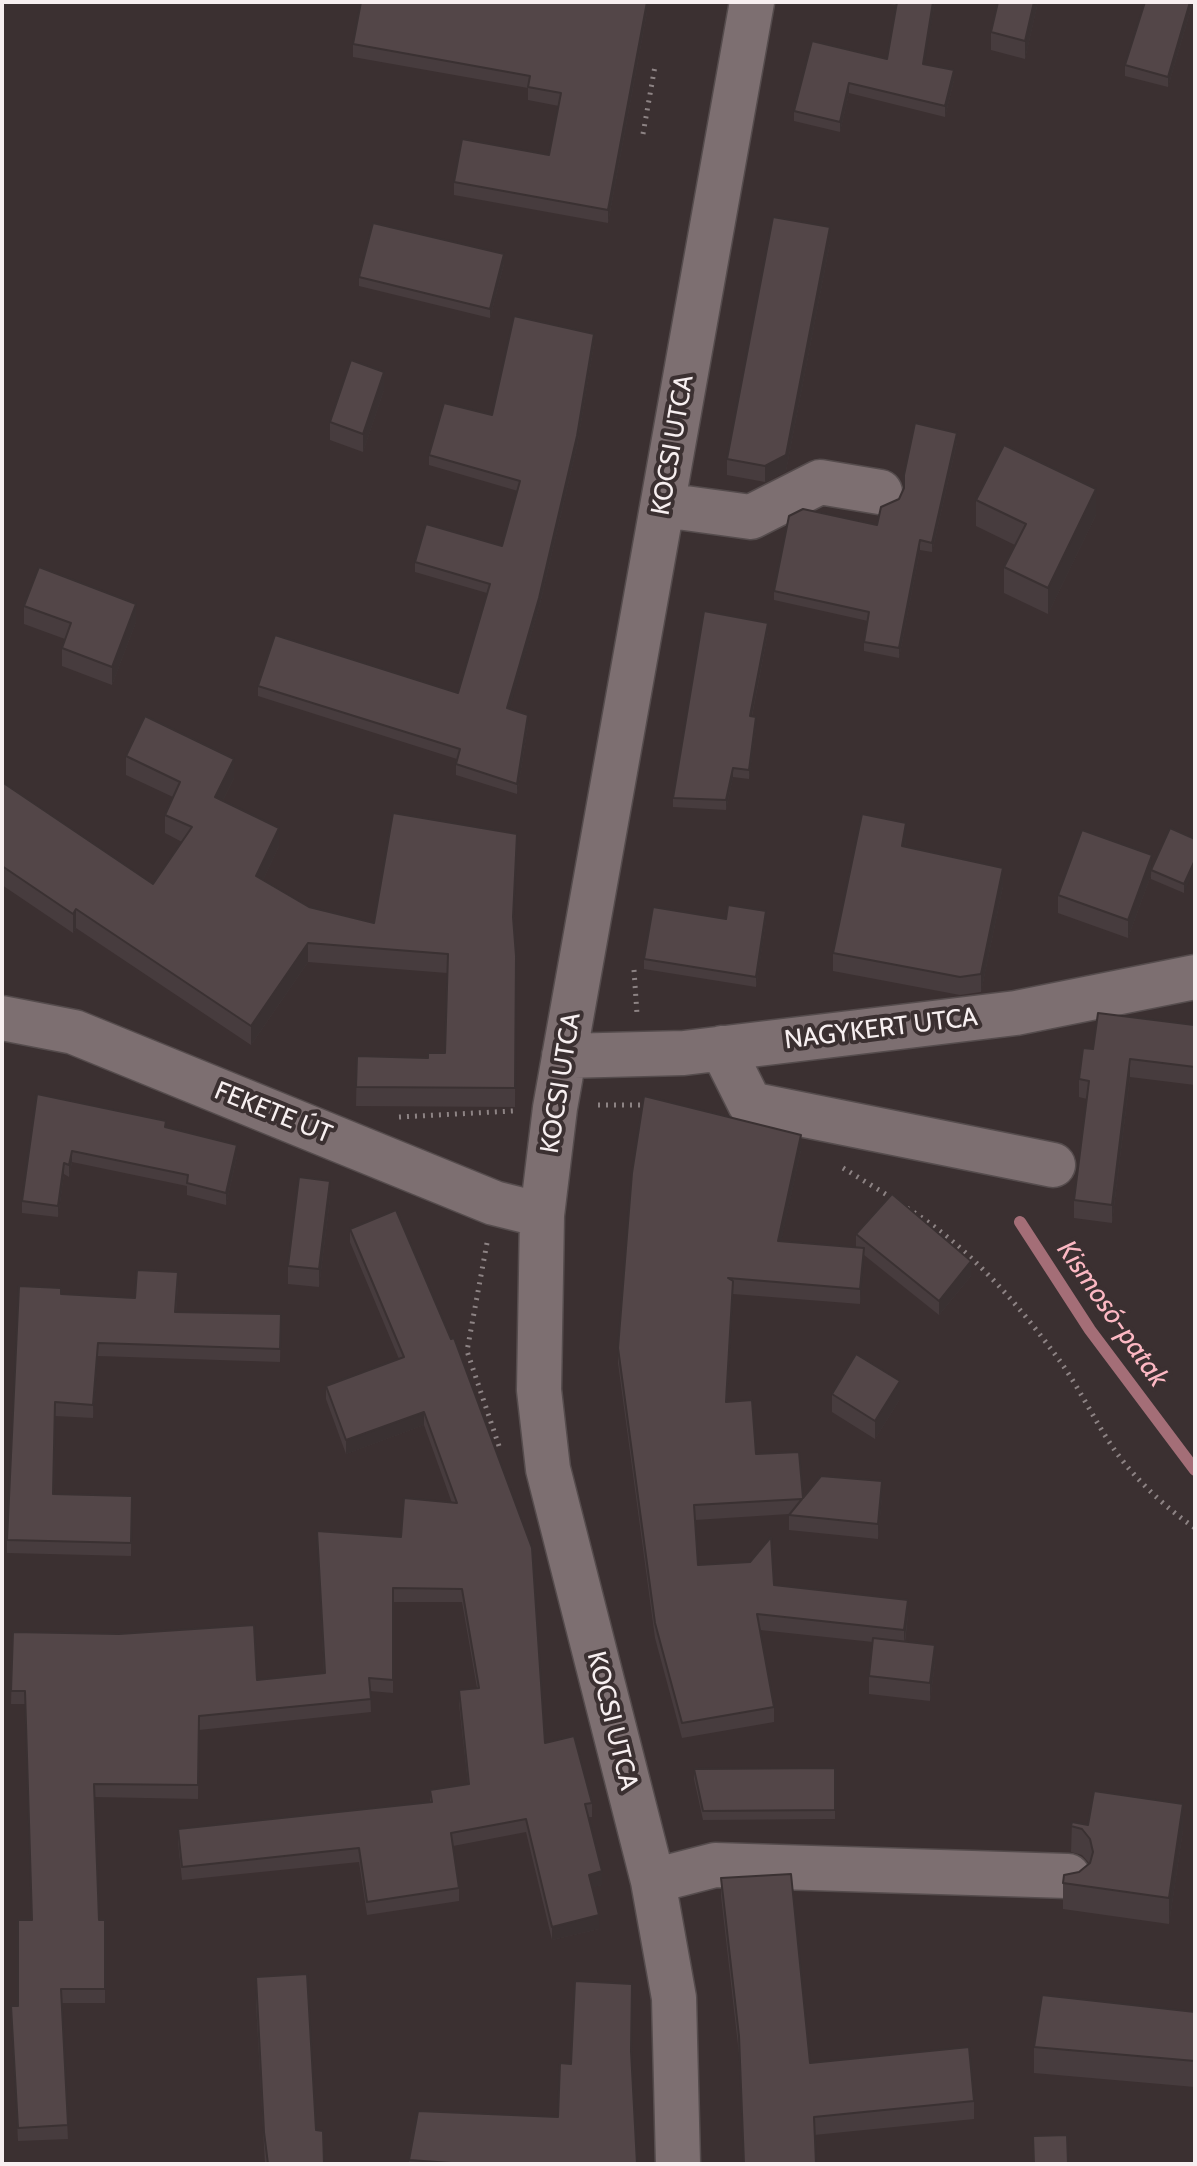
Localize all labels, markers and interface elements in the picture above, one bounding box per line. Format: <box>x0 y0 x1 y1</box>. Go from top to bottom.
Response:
street label: KOCSI UTCA <box>645 372 701 518</box>
street label: NAGYKERT UTCA <box>783 1002 979 1056</box>
street label: KOCSI UTCA <box>535 1011 587 1155</box>
street label: FEKETE ÚT <box>210 1075 336 1151</box>
water label: Kismosó-patak <box>1049 1234 1175 1394</box>
street label: KOCSI UTCA <box>580 1648 644 1794</box>

